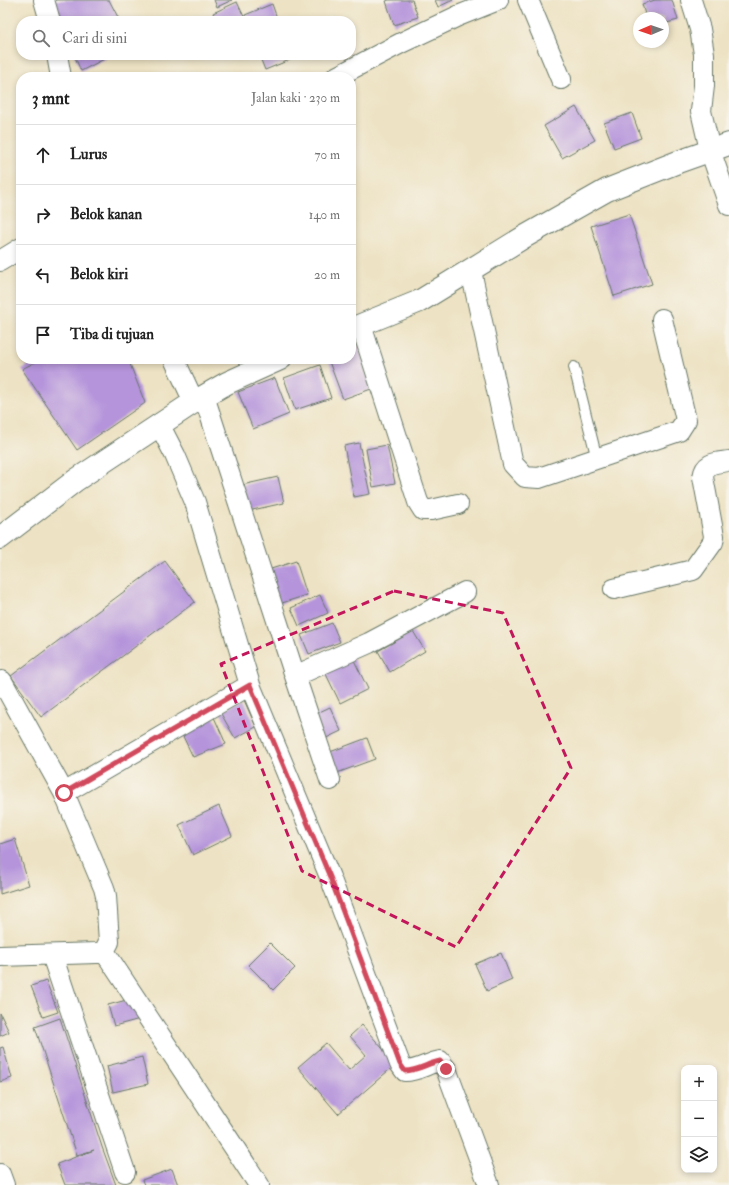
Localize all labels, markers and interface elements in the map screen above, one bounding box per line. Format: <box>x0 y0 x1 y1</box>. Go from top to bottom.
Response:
north arrow <box>633 12 669 48</box>
search box <box>16 16 356 60</box>
icon: search <box>30 27 52 49</box>
text: Cari di sini <box>62 29 127 48</box>
text: 3 mnt <box>32 88 69 109</box>
text: Jalan kaki · 230 m <box>251 90 340 106</box>
icon: ahead <box>32 144 54 166</box>
text: Lurus <box>70 145 107 164</box>
text: 70 m <box>315 147 340 163</box>
icon: right <box>32 204 54 226</box>
text: Belok kanan <box>70 205 142 224</box>
text: 140 m <box>309 207 340 223</box>
icon: left <box>32 264 54 286</box>
text: Belok kiri <box>70 265 128 284</box>
text: 20 m <box>314 267 340 283</box>
icon: arrive <box>32 324 54 346</box>
text: Tiba di tujuan <box>70 325 154 344</box>
route start <box>55 784 73 802</box>
route end <box>437 1060 455 1078</box>
map controls <box>681 1065 717 1173</box>
button: + <box>681 1065 717 1101</box>
button: − <box>681 1101 717 1137</box>
button: layers <box>681 1137 717 1173</box>

